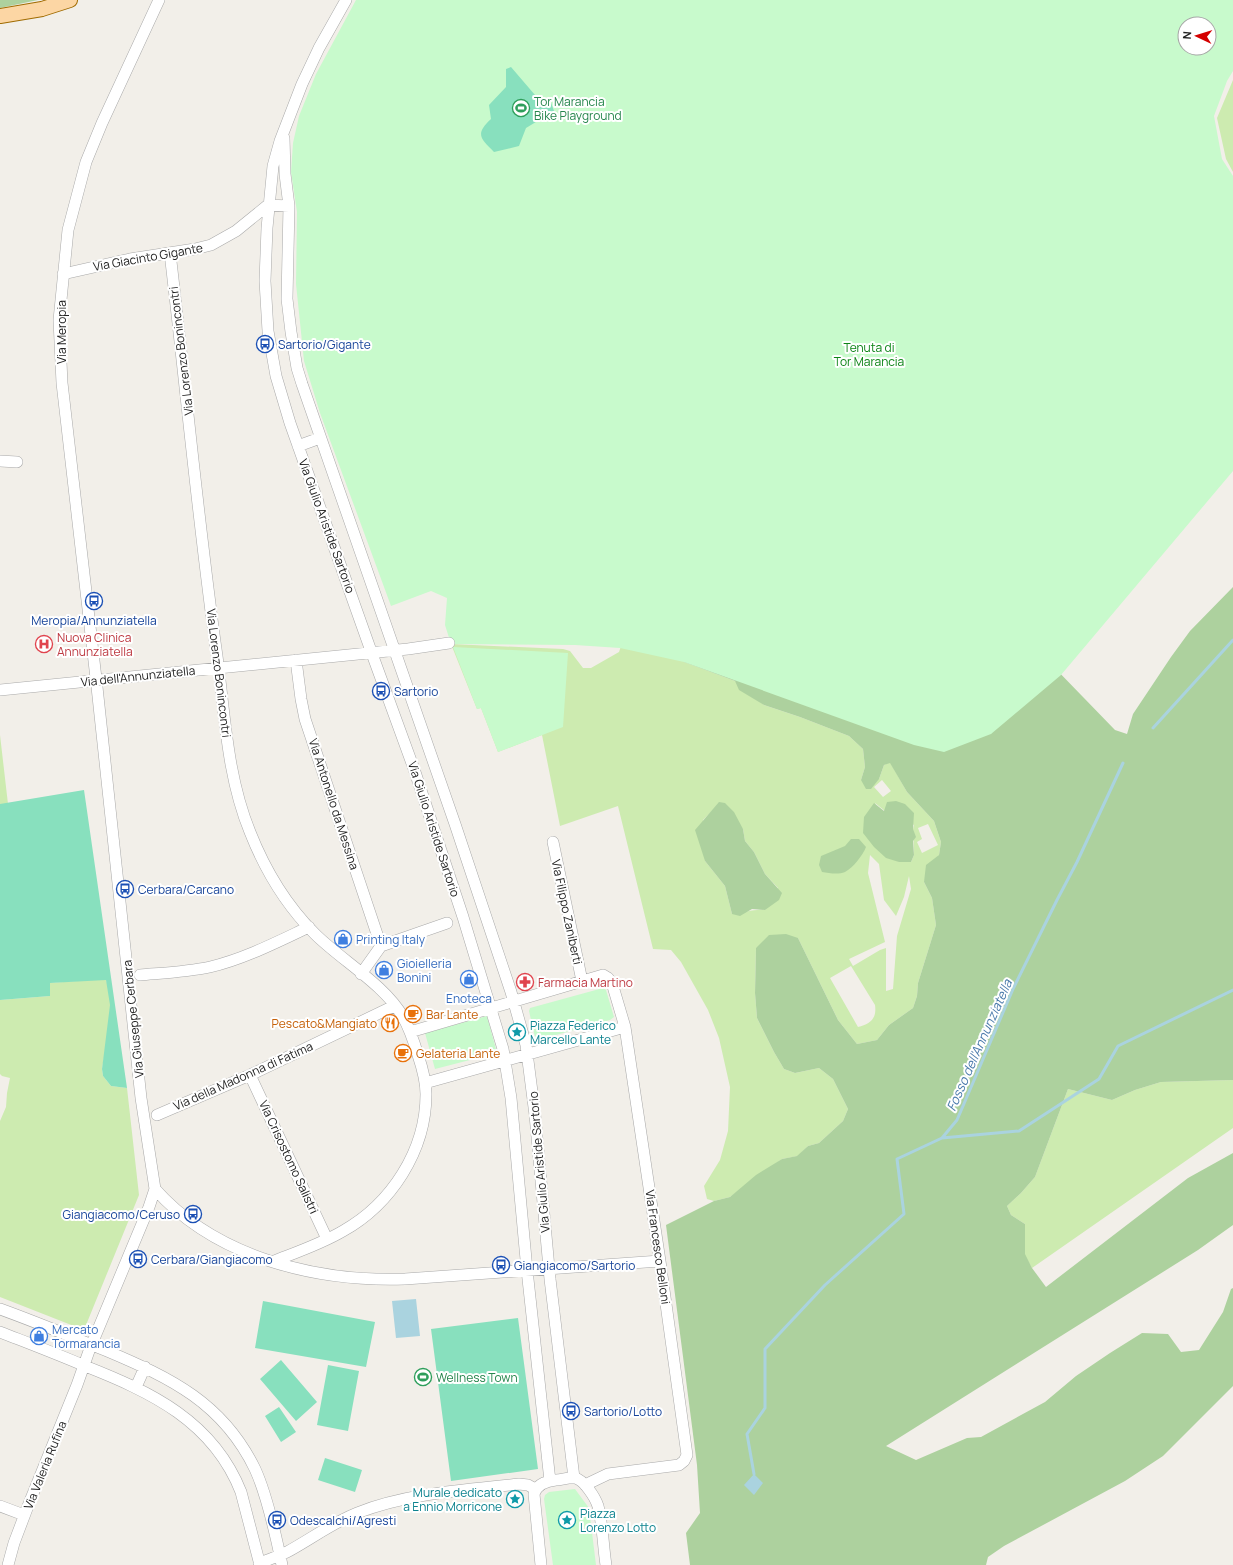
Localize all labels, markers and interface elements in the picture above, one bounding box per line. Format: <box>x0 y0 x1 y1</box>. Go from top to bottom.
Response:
north arrow <box>1177 16 1217 56</box>
text: N <box>1179 31 1194 40</box>
place label: Tor Marancia Bike Playground <box>534 93 622 124</box>
sports icon: Tor Marancia Bike Playground <box>511 98 531 118</box>
street label: Via Giacinto Gigante <box>92 239 204 275</box>
street label: Via Lorenzo Bonincontri <box>165 286 197 416</box>
street label: Via Meropia <box>53 300 70 364</box>
bus stop icon: Sartorio/Gigante <box>255 334 275 354</box>
place label: Sartorio/Gigante <box>278 336 371 353</box>
park label: Tenuta di Tor Marancia <box>834 339 904 370</box>
street label: Via Giulio Aristide Sartorio <box>295 456 359 596</box>
bus stop icon: Meropia/Annunziatella <box>84 591 104 611</box>
street label: Via Lorenzo Bonincontri <box>203 608 235 738</box>
place label: Meropia/Annunziatella <box>31 612 157 629</box>
place label: Nuova Clinica Annunziatella <box>57 629 133 660</box>
hospital icon: Nuova Clinica Annunziatella <box>34 634 54 654</box>
street label: Via dell'Annunziatella <box>80 662 196 690</box>
bus stop icon: Sartorio <box>371 681 391 701</box>
place label: Sartorio <box>394 683 438 700</box>
street label: Via Antonello da Messina <box>305 736 363 872</box>
street label: Via Giulio Aristide Sartorio <box>404 759 464 899</box>
street label: Via Filippo Zaniberti <box>548 858 586 966</box>
bus stop icon: Cerbara/Carcano <box>115 879 135 899</box>
place label: Cerbara/Carcano <box>138 881 234 898</box>
shop icon: Printing Italy <box>333 929 353 949</box>
place label: Printing Italy <box>356 931 426 948</box>
place label: Gioielleria Bonini <box>397 955 452 986</box>
street label: Via Giuseppe Cerbara <box>118 959 148 1079</box>
shop icon: Gioielleria Bonini <box>374 960 394 980</box>
shop icon: Enoteca <box>459 969 479 989</box>
pharmacy icon: Farmacia Martino <box>515 972 535 992</box>
place label: Farmacia Martino <box>538 974 633 991</box>
water label: Fosso dell'Annunziatella <box>942 976 1016 1114</box>
place label: Enoteca <box>446 990 492 1007</box>
cafe icon: Bar Lante <box>403 1004 423 1024</box>
place label: Bar Lante <box>426 1006 478 1023</box>
restaurant icon: Pescato&Mangiato <box>380 1013 400 1033</box>
place label: Pescato&Mangiato <box>272 1015 377 1032</box>
place label: Piazza Federico Marcello Lante <box>530 1017 616 1048</box>
place icon: Piazza Federico Marcello Lante <box>507 1022 527 1042</box>
street label: Via della Madonna di Fatima <box>170 1037 316 1115</box>
cafe icon: Gelateria Lante <box>393 1043 413 1063</box>
place label: Gelateria Lante <box>416 1045 500 1062</box>
street label: Via Giulio Aristide Sartorio <box>524 1091 554 1233</box>
street label: Via Crisostomo Salistri <box>255 1097 323 1217</box>
street label: Via Francesco Belloni <box>642 1189 674 1305</box>
bus stop icon: Giangiacomo/Ceruso <box>183 1204 203 1224</box>
place label: Giangiacomo/Ceruso <box>62 1206 180 1223</box>
bus stop icon: Cerbara/Giangiacomo <box>128 1249 148 1269</box>
place label: Cerbara/Giangiacomo <box>151 1251 273 1268</box>
bus stop icon: Giangiacomo/Sartorio <box>491 1255 511 1275</box>
place label: Giangiacomo/Sartorio <box>514 1257 635 1274</box>
place label: Mercato Tormarancia <box>52 1321 120 1352</box>
shop icon: Mercato Tormarancia <box>29 1326 49 1346</box>
sports icon: Wellness Town <box>413 1367 433 1387</box>
place label: Wellness Town <box>436 1369 518 1386</box>
bus stop icon: Sartorio/Lotto <box>561 1401 581 1421</box>
place label: Sartorio/Lotto <box>584 1403 662 1420</box>
street label: Via Valeria Rufina <box>20 1418 70 1512</box>
place label: Murale dedicato a Ennio Morricone <box>403 1484 502 1515</box>
place icon: Murale dedicato a Ennio Morricone <box>505 1489 525 1509</box>
place label: Piazza Lorenzo Lotto <box>580 1505 656 1536</box>
bus stop icon: Odescalchi/Agresti <box>267 1510 287 1530</box>
place icon: Piazza Lorenzo Lotto <box>557 1510 577 1530</box>
place label: Odescalchi/Agresti <box>290 1512 396 1529</box>

